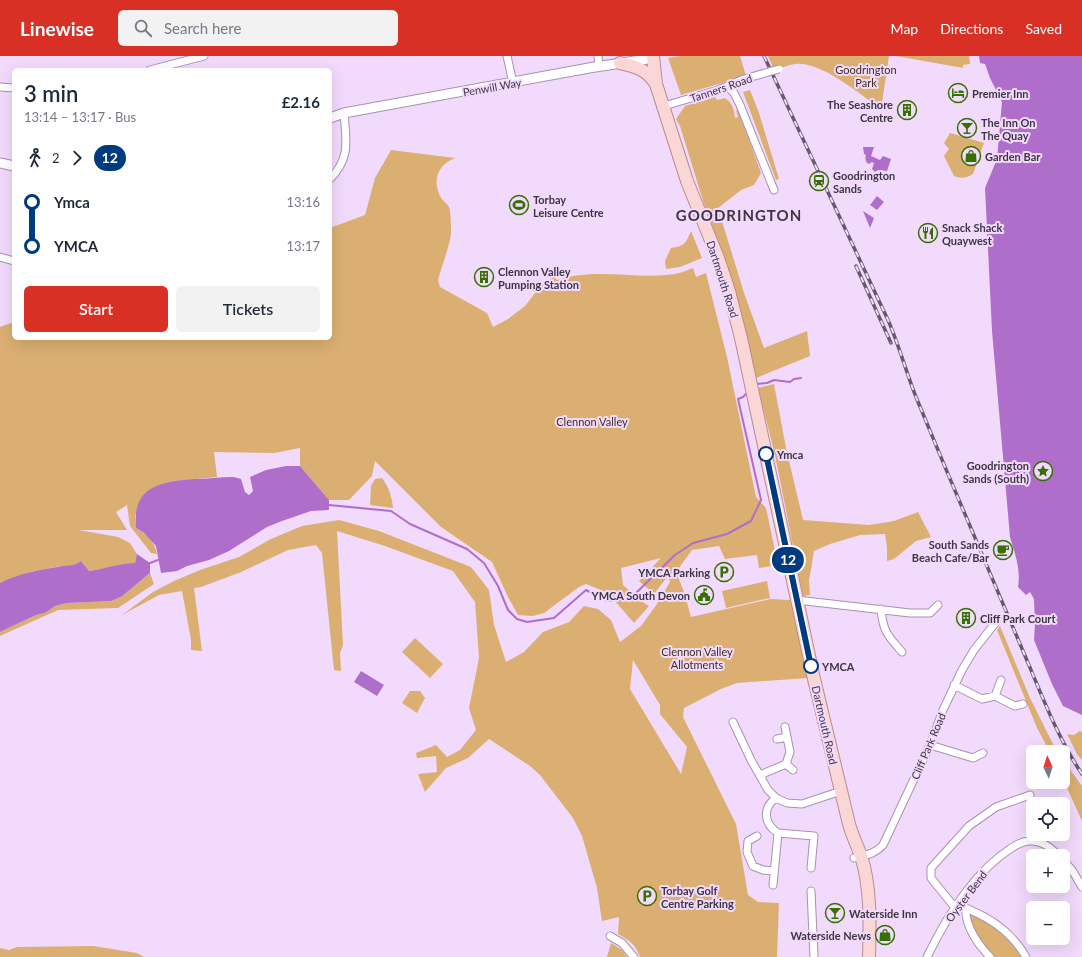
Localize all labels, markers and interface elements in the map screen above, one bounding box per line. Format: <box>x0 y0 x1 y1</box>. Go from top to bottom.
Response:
search box <box>118 10 398 46</box>
text: Linewise <box>20 17 94 40</box>
icon: search <box>132 17 154 39</box>
text: Search here <box>164 19 241 37</box>
text: Map <box>891 20 918 37</box>
text: Directions <box>940 20 1003 37</box>
text: Saved <box>1025 20 1062 37</box>
park label: Goodrington Park <box>835 63 897 89</box>
street label: Tanners Road <box>688 71 754 105</box>
street label: Penwill Way <box>462 75 523 99</box>
text: 3 min <box>24 80 78 107</box>
hotel icon: Premier Inn <box>947 82 969 104</box>
place label: Premier Inn <box>972 87 1029 100</box>
text: £2.16 <box>282 93 320 111</box>
place label: The Seashore Centre <box>827 98 893 124</box>
building icon: The Seashore Centre <box>896 99 918 121</box>
text: 13:14 – 13:17 · Bus <box>24 109 136 125</box>
place label: The Inn On The Quay <box>981 116 1036 142</box>
bar icon: The Inn On The Quay <box>956 117 978 139</box>
shop icon: Garden Bar <box>960 145 982 167</box>
icon: walk <box>24 147 46 169</box>
icon: forward <box>66 147 88 169</box>
text: 12 <box>102 149 118 166</box>
text: 2 <box>52 150 60 166</box>
place label: Garden Bar <box>985 150 1041 163</box>
place label: Goodrington Sands <box>833 169 895 195</box>
station icon: Goodrington Sands <box>808 170 830 192</box>
text: Ymca <box>54 193 90 211</box>
place label: Torbay Leisure Centre <box>533 193 604 219</box>
text: 13:16 <box>287 194 320 210</box>
sports icon: Torbay Leisure Centre <box>508 194 530 216</box>
district label: GOODRINGTON <box>676 206 802 224</box>
place label: Snack Shack Quaywest <box>942 221 1003 247</box>
restaurant icon: Snack Shack Quaywest <box>917 222 939 244</box>
text: YMCA <box>54 237 98 255</box>
text: 13:17 <box>287 238 320 254</box>
street label: Dartmouth Road <box>704 239 742 319</box>
place label: Clennon Valley Pumping Station <box>498 265 579 291</box>
building icon: Clennon Valley Pumping Station <box>473 266 495 288</box>
button: Start <box>24 286 168 332</box>
button: Tickets <box>176 286 320 332</box>
park label: Clennon Valley <box>556 415 628 428</box>
marker: Ymca <box>758 446 774 462</box>
place label: Ymca <box>776 448 803 461</box>
place label: Goodrington Sands (South) <box>963 459 1029 485</box>
place icon: Goodrington Sands (South) <box>1032 460 1054 482</box>
place label: South Sands Beach Cafe/Bar <box>912 538 990 564</box>
cafe icon: South Sands Beach Cafe/Bar <box>992 539 1014 561</box>
line badge: 12 <box>770 547 806 573</box>
text: 12 <box>780 551 796 568</box>
parking icon: YMCA Parking <box>713 561 735 583</box>
place label: YMCA Parking <box>637 566 710 579</box>
public building icon: YMCA South Devon <box>693 584 715 606</box>
place label: YMCA South Devon <box>591 589 690 602</box>
building icon: Cliff Park Court <box>955 607 977 629</box>
place label: Cliff Park Court <box>980 612 1056 625</box>
park label: Clennon Valley Allotments <box>661 645 733 671</box>
marker: YMCA <box>803 658 819 674</box>
place label: YMCA <box>821 660 855 673</box>
street label: Dartmouth Road <box>810 684 840 766</box>
street label: Cliff Park Road <box>908 711 948 781</box>
north arrow <box>1026 745 1070 789</box>
map controls <box>1026 745 1070 945</box>
button: locate <box>1026 797 1070 841</box>
button: + <box>1026 849 1070 893</box>
street label: Oyster Bend <box>943 868 989 924</box>
place label: Torbay Golf Centre Parking <box>661 884 734 910</box>
parking icon: Torbay Golf Centre Parking <box>636 885 658 907</box>
button: − <box>1026 901 1070 945</box>
bar icon: Waterside Inn <box>824 902 846 924</box>
place label: Waterside Inn <box>849 907 917 920</box>
shop icon: Waterside News <box>874 924 896 946</box>
place label: Waterside News <box>790 929 871 942</box>

